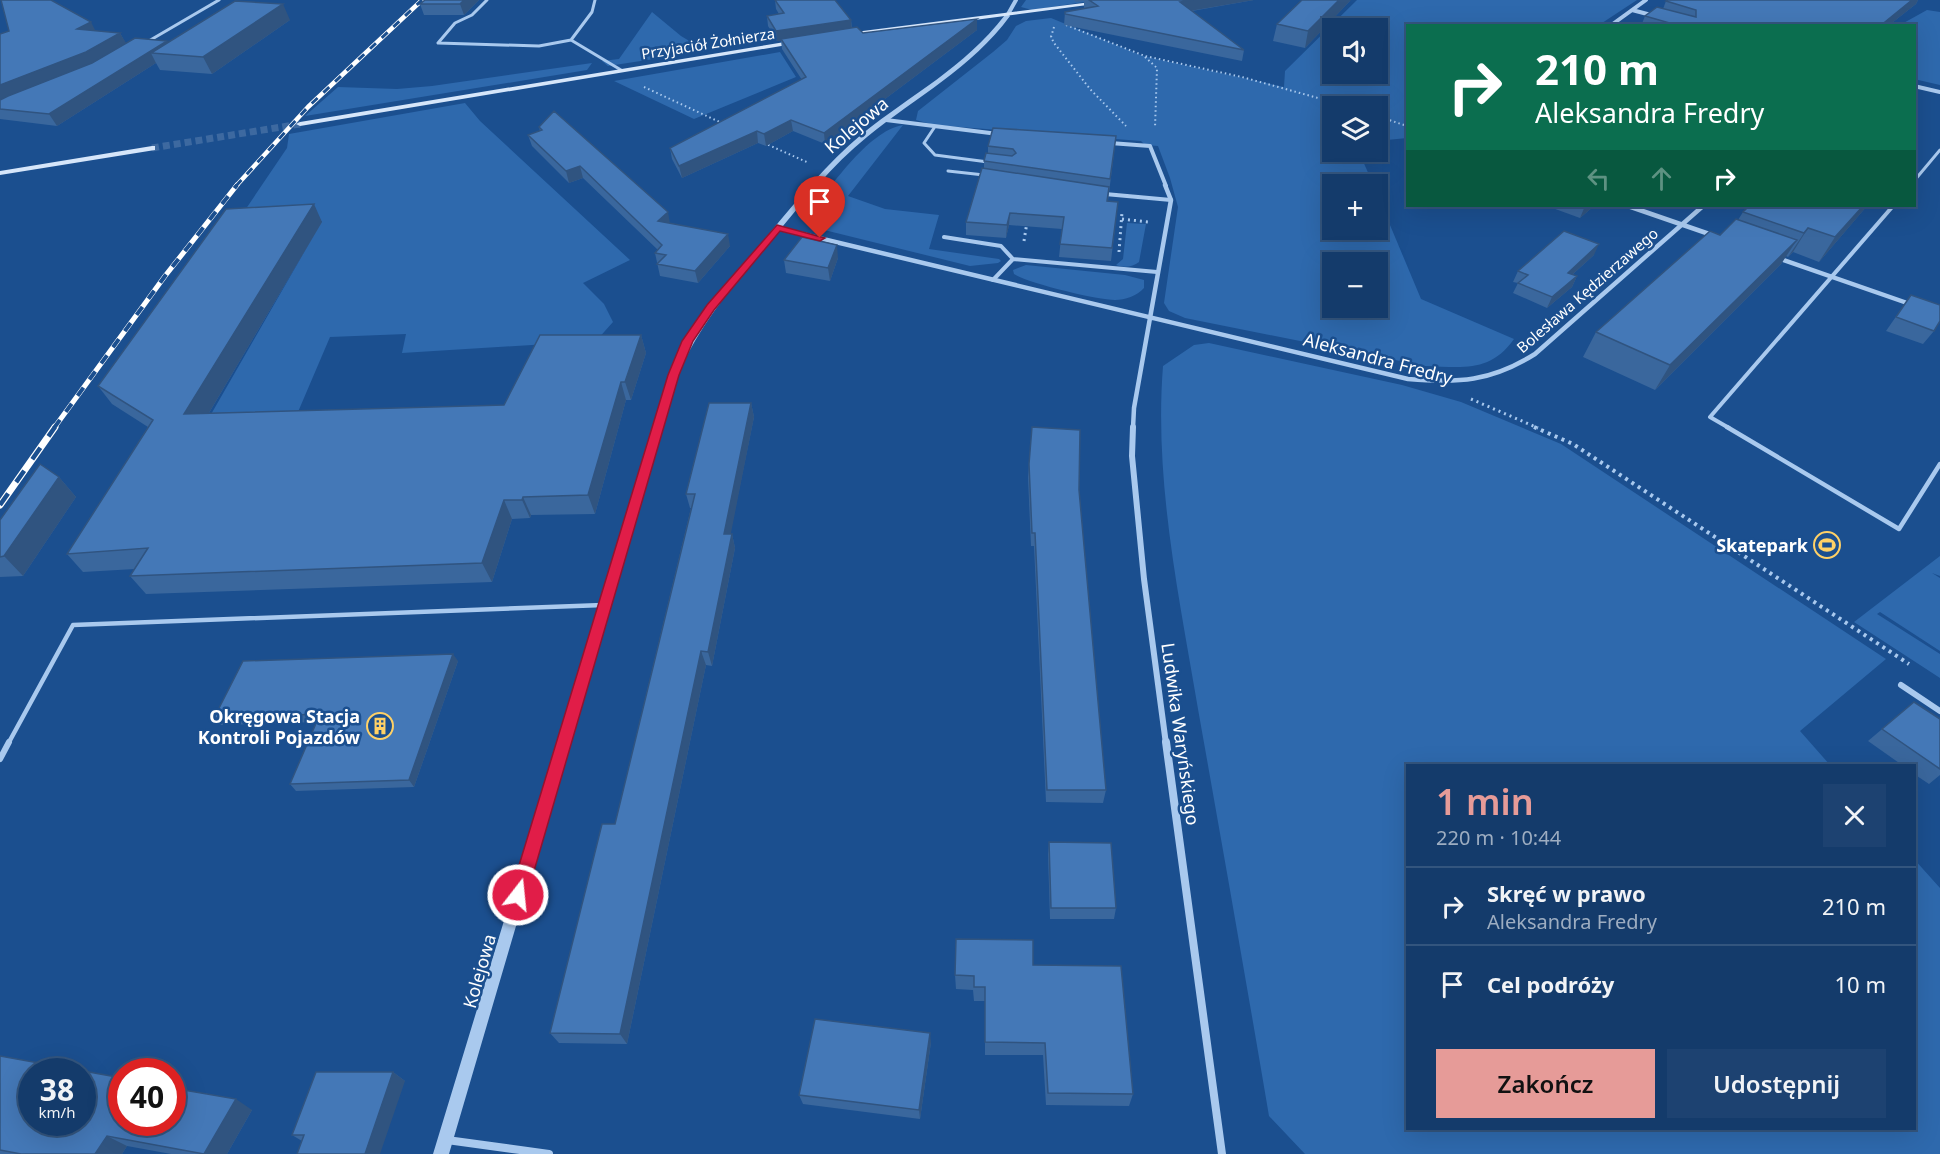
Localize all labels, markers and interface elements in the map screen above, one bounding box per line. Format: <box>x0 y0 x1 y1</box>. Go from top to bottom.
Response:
map controls <box>1322 18 1388 318</box>
button: sound <box>1322 18 1388 84</box>
street label: Przyjaciół Żołnierza <box>640 23 776 63</box>
text: 210 m <box>1535 40 1659 97</box>
icon: right <box>1436 48 1514 126</box>
street label: Kolejowa <box>819 91 893 159</box>
text: Aleksandra Fredry <box>1535 94 1764 131</box>
button: layers <box>1322 96 1388 162</box>
icon: left <box>1582 162 1615 195</box>
icon: ahead <box>1645 162 1678 195</box>
icon: right <box>1708 162 1741 195</box>
button: + <box>1322 174 1388 240</box>
pin <box>794 176 845 238</box>
icon: arrive <box>803 185 836 218</box>
street label: Bolesława Kędzierzawego <box>1512 223 1662 357</box>
button: − <box>1322 252 1388 318</box>
street label: Aleksandra Fredry <box>1301 327 1456 390</box>
sports icon: Skatepark <box>1812 530 1842 560</box>
place label: Skatepark <box>1716 533 1809 557</box>
street label: Ludwika Waryńskiego <box>1156 641 1206 827</box>
place label: Okręgowa Stacja Kontroli Pojazdów <box>198 704 361 749</box>
building icon: Okręgowa Stacja Kontroli Pojazdów <box>365 711 395 741</box>
text: 1 min <box>1436 777 1534 826</box>
button: close <box>1823 784 1886 847</box>
text: 220 m · 10:44 <box>1436 824 1561 851</box>
position arrow <box>486 863 550 927</box>
text: Skręć w prawo <box>1487 878 1646 908</box>
icon: right <box>1436 890 1469 923</box>
text: 210 m <box>1822 891 1886 921</box>
text: Aleksandra Fredry <box>1487 908 1657 935</box>
street label: Kolejowa <box>457 931 501 1011</box>
icon: arrive <box>1436 968 1469 1001</box>
text: Cel podróży <box>1487 969 1614 999</box>
text: 10 m <box>1835 969 1886 999</box>
button: Zakończ <box>1436 1049 1655 1118</box>
button: Udostępnij <box>1667 1049 1886 1118</box>
speed limit sign: 40 <box>108 1058 186 1136</box>
text: 38 <box>40 1069 74 1110</box>
text: km/h <box>39 1102 75 1122</box>

